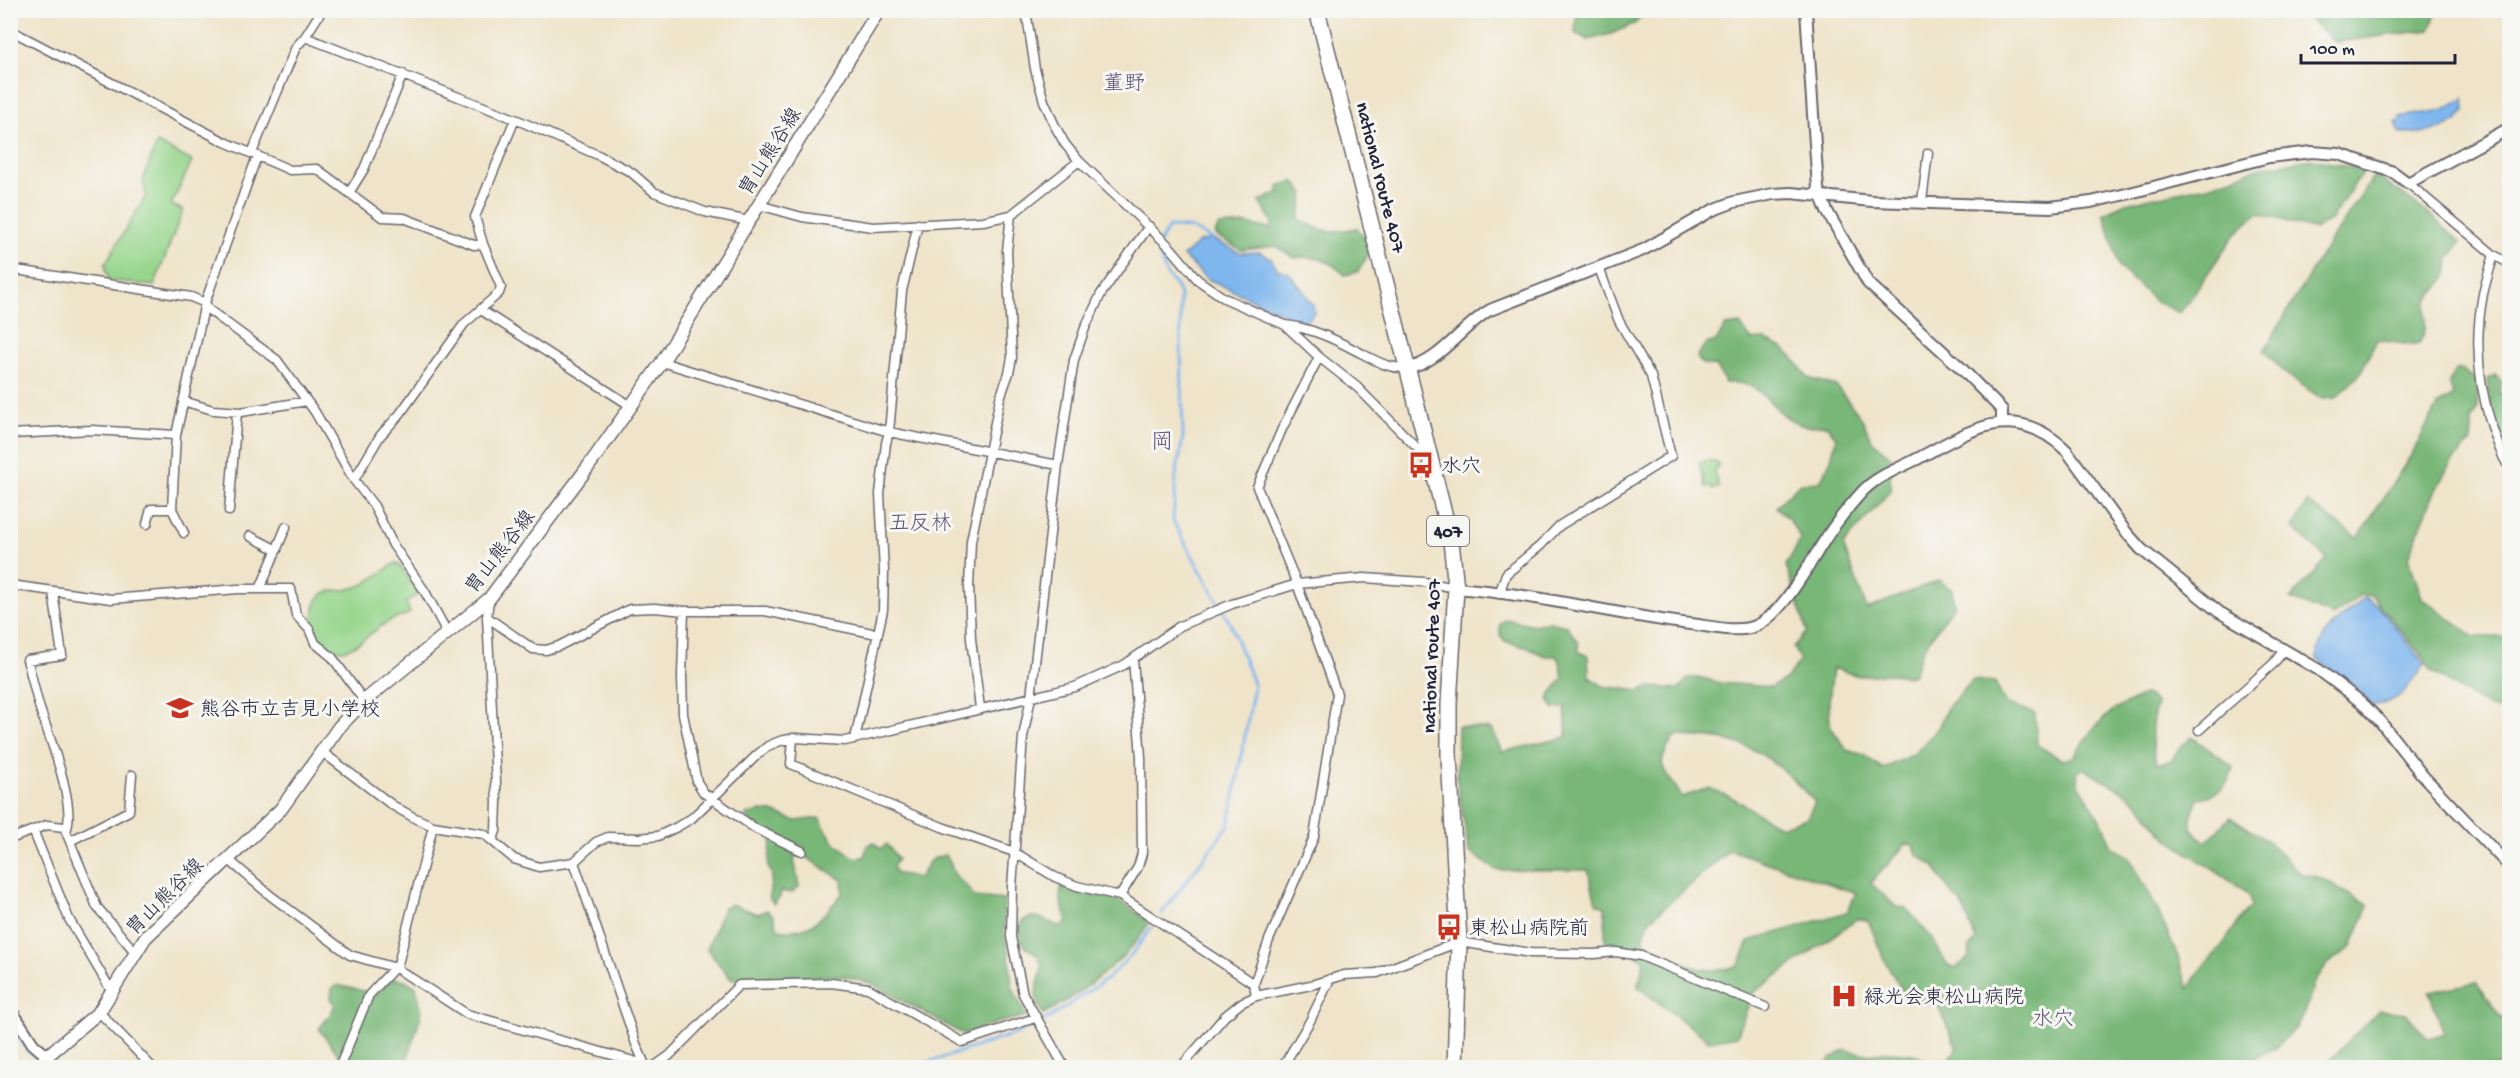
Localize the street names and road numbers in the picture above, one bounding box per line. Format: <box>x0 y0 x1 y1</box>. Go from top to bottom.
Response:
street label: national route 407 <box>1349 100 1409 256</box>
street label: 胄山熊谷線 <box>734 103 808 201</box>
street label: 胄山熊谷線 <box>460 505 542 600</box>
road number: 407 <box>1427 516 1469 546</box>
street label: national route 407 <box>1419 578 1448 734</box>
street label: 胄山熊谷線 <box>122 854 210 942</box>

